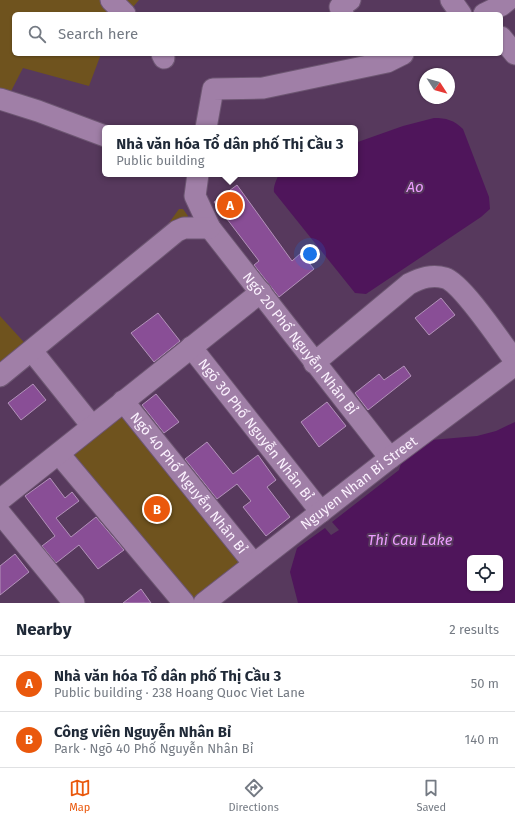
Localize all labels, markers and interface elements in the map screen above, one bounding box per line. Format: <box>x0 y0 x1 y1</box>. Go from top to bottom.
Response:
search box <box>12 12 503 56</box>
icon: search <box>26 23 48 45</box>
text: Search here <box>58 25 138 43</box>
north arrow <box>419 68 455 104</box>
popup <box>102 125 358 177</box>
text: Nhà văn hóa Tổ dân phố Thị Cầu 3 <box>116 135 344 153</box>
text: Public building <box>116 153 204 168</box>
water label: Ao <box>405 178 424 196</box>
pin: A <box>217 190 243 220</box>
your location <box>300 244 320 264</box>
street label: Ngõ 20 Phố Nguyễn Nhân Bỉ <box>239 269 361 418</box>
street label: Ngõ 30 Phố Nguyễn Nhân Bỉ <box>195 355 317 504</box>
street label: Ngõ 40 Phố Nguyễn Nhân Bỉ <box>127 409 251 557</box>
street label: Nguyen Nhan Bi Street <box>297 432 421 533</box>
pin: B <box>144 494 170 524</box>
water label: Thi Cau Lake <box>367 531 453 549</box>
map controls <box>467 555 503 591</box>
button: locate <box>467 555 503 591</box>
text: Nearby <box>16 619 71 640</box>
text: 2 results <box>449 622 499 637</box>
text: Nhà văn hóa Tổ dân phố Thị Cầu 3 <box>54 667 281 685</box>
text: A <box>25 676 33 691</box>
text: 50 m <box>471 676 499 691</box>
text: Public building · 238 Hoang Quoc Viet Lane <box>54 685 305 700</box>
text: Công viên Nguyễn Nhân Bỉ <box>54 723 231 741</box>
text: B <box>25 732 33 747</box>
text: 140 m <box>465 732 499 747</box>
text: Park · Ngõ 40 Phố Nguyễn Nhân Bỉ <box>54 741 253 756</box>
tab: Map <box>69 777 91 814</box>
tab: Directions <box>228 777 279 814</box>
tab: Saved <box>416 777 446 814</box>

